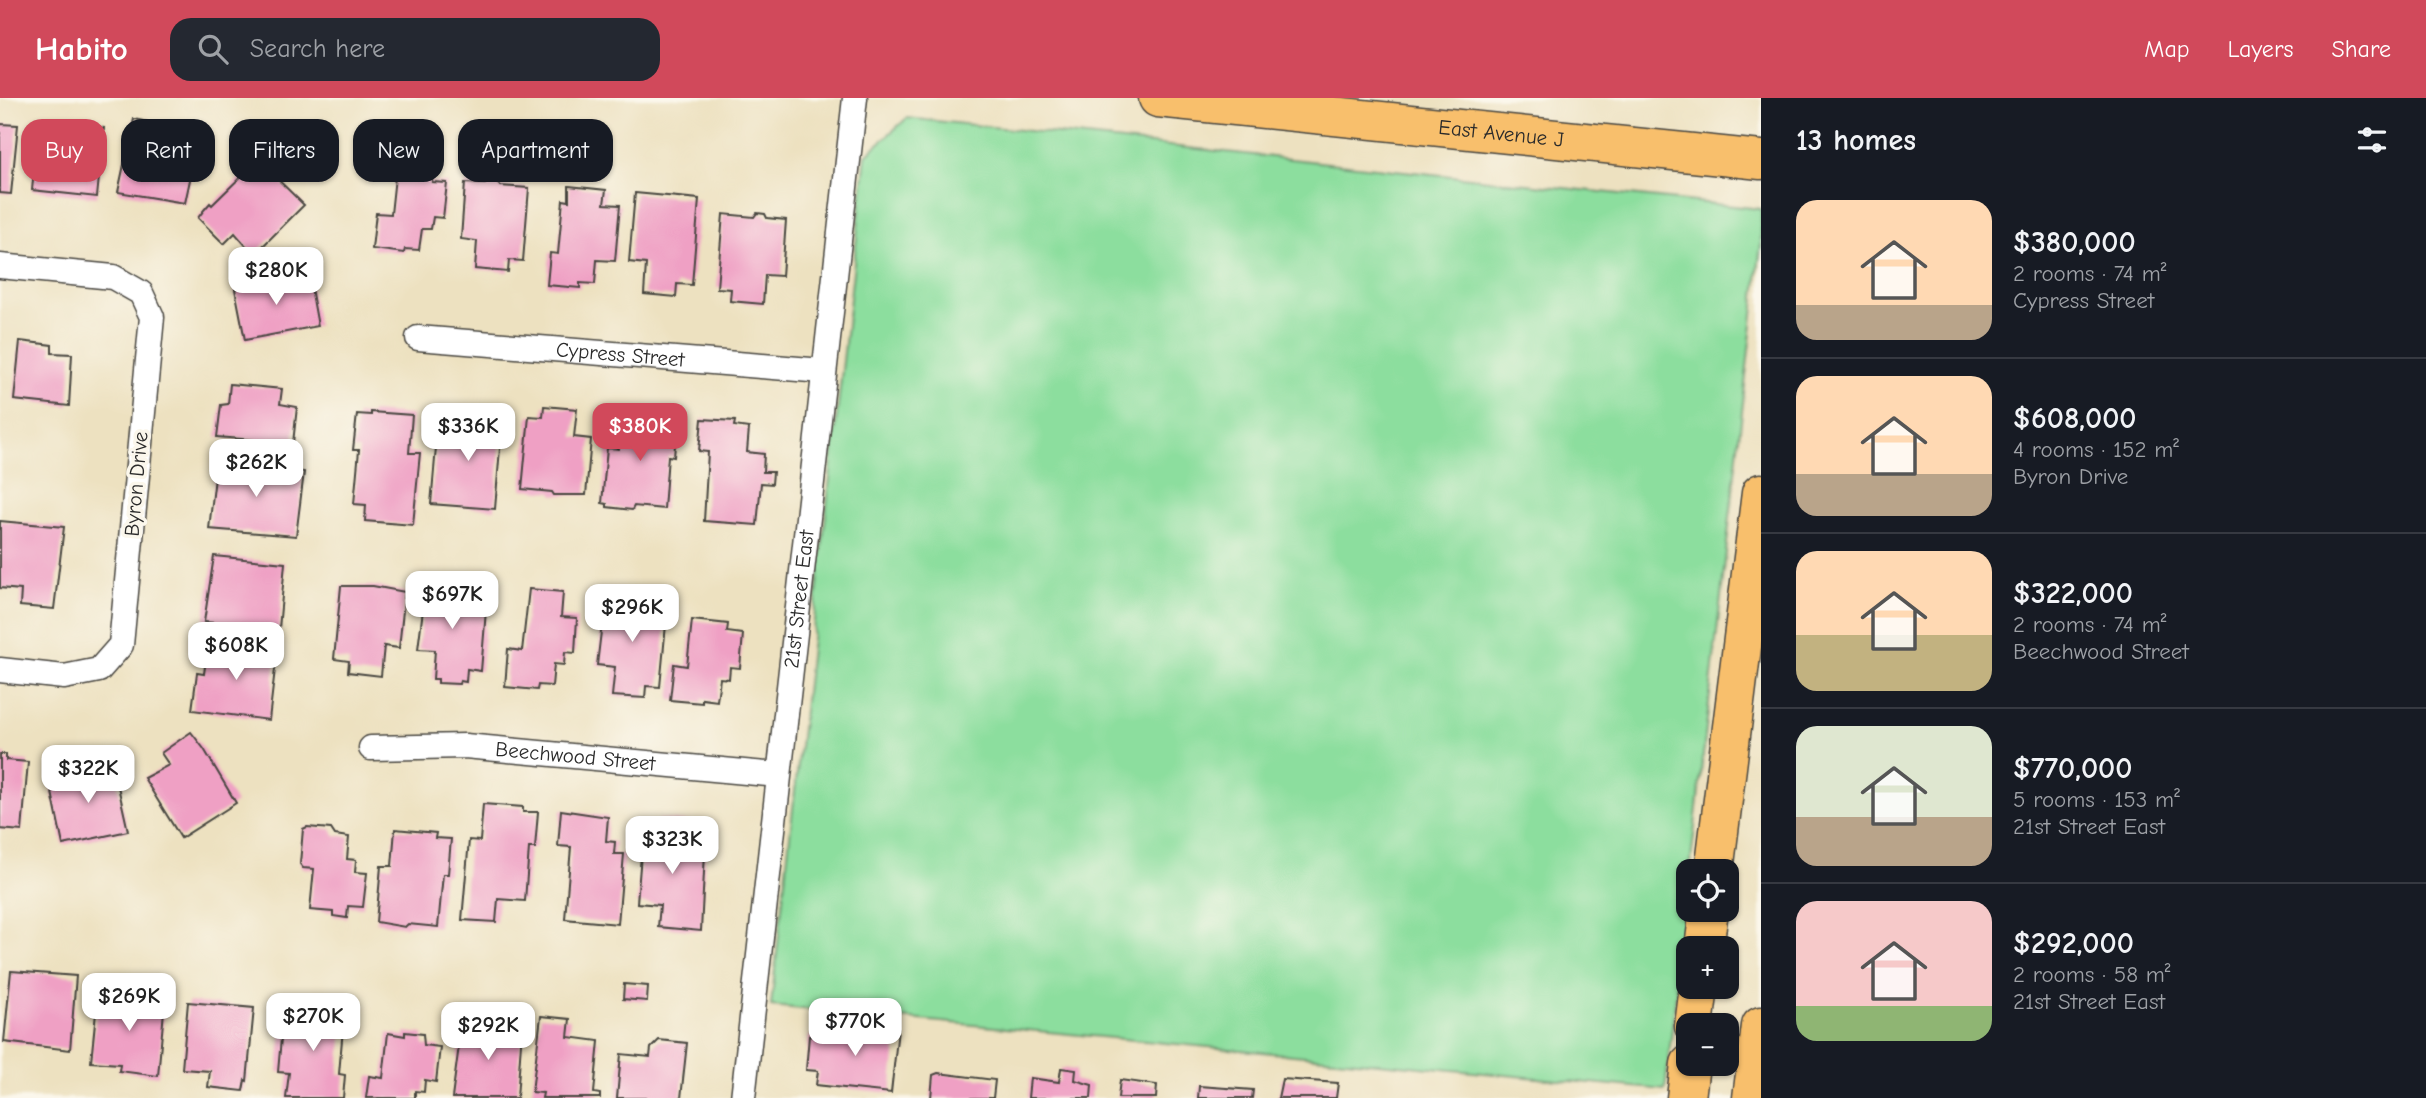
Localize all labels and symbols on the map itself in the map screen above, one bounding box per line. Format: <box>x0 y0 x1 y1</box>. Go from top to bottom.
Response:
street label: East Avenue J <box>1437 115 1565 152</box>
pin: $280K <box>227 248 325 307</box>
street label: Cypress Street <box>555 337 687 372</box>
pin: $336K <box>419 404 517 463</box>
pin: $380K <box>591 404 689 463</box>
street label: Byron Drive <box>119 430 153 538</box>
pin: $262K <box>207 440 305 499</box>
street label: 21st Street East <box>779 528 819 670</box>
pin: $697K <box>403 572 501 631</box>
pin: $296K <box>583 584 681 644</box>
pin: $608K <box>187 622 285 682</box>
street label: Beechwood Street <box>494 737 658 776</box>
pin: $322K <box>39 746 137 805</box>
pin: $323K <box>623 816 721 876</box>
pin: $269K <box>80 974 178 1033</box>
pin: $270K <box>264 993 362 1053</box>
pin: $770K <box>806 998 904 1058</box>
pin: $292K <box>439 1002 537 1062</box>

